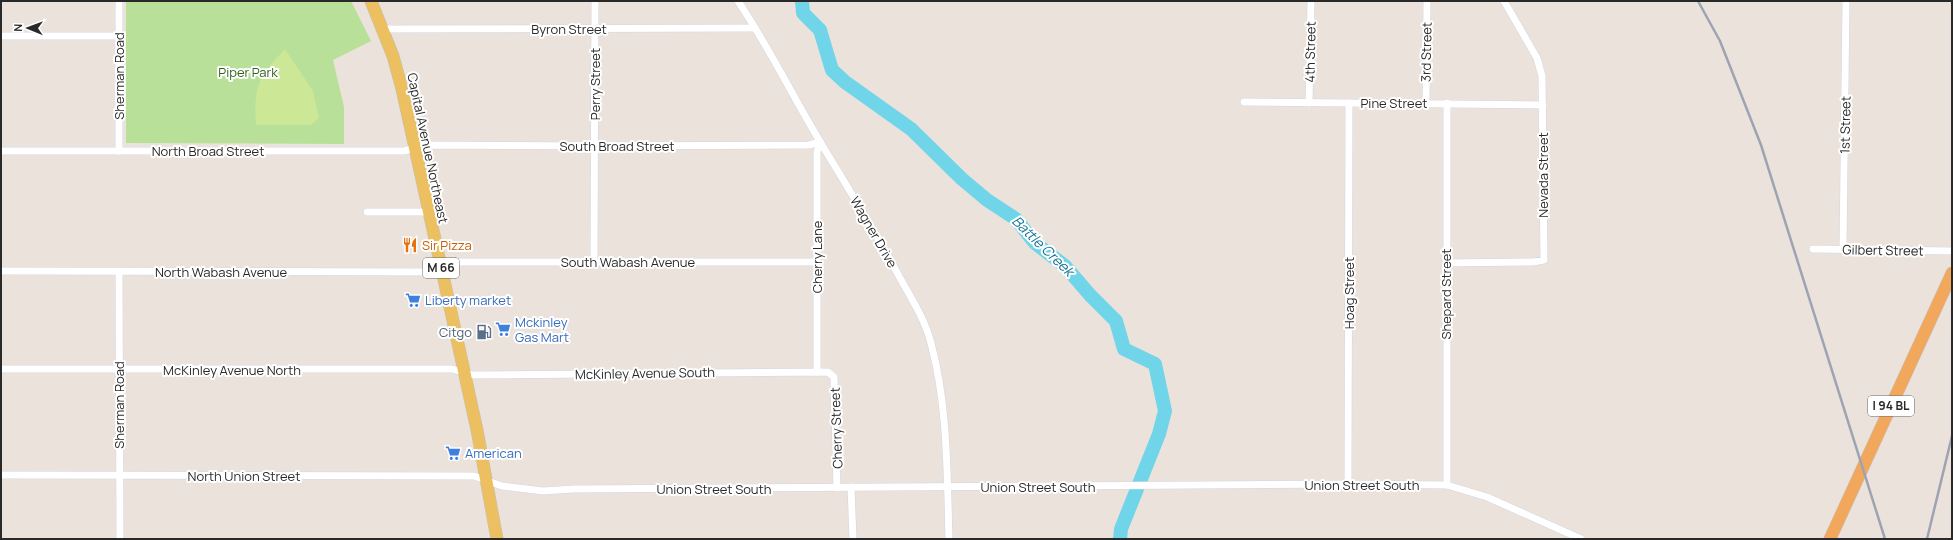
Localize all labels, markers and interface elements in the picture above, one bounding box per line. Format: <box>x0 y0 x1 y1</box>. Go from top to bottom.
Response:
north arrow <box>8 8 48 48</box>
street label: Byron Street <box>531 20 607 38</box>
street label: 4th Street <box>1300 21 1320 83</box>
street label: 3rd Street <box>1416 22 1436 82</box>
text: N <box>10 24 25 32</box>
street label: Sherman Road <box>110 32 128 120</box>
street label: Perry Street <box>586 48 604 120</box>
park label: Piper Park <box>218 63 278 81</box>
street label: Capital Avenue Northeast <box>403 71 453 225</box>
street label: Pine Street <box>1361 94 1427 112</box>
street label: 1st Street <box>1835 96 1855 154</box>
street label: Nevada Street <box>1534 132 1552 218</box>
street label: South Broad Street <box>560 137 674 155</box>
street label: North Broad Street <box>152 142 264 160</box>
street label: Wagner Drive <box>846 193 902 271</box>
water label: Battle Creek <box>1008 211 1080 281</box>
street label: Cherry Lane <box>808 220 826 293</box>
restaurant icon: Sir Pizza <box>401 236 419 254</box>
place label: Sir Pizza <box>422 236 472 254</box>
street label: Gilbert Street <box>1842 240 1924 260</box>
street label: Shepard Street <box>1437 248 1455 340</box>
street label: South Wabash Avenue <box>561 253 696 271</box>
street label: Hoag Street <box>1340 257 1358 329</box>
road number: M 66 <box>423 258 459 278</box>
street label: North Wabash Avenue <box>155 263 287 281</box>
supermarket icon: Liberty market <box>404 291 422 309</box>
place label: Liberty market <box>425 291 511 309</box>
place label: Mckinley Gas Mart <box>515 313 569 346</box>
supermarket icon: Mckinley Gas Mart <box>494 320 512 338</box>
place label: Citgo <box>439 323 472 341</box>
fuel station icon: Citgo <box>475 323 493 341</box>
street label: Sherman Road <box>110 361 128 449</box>
street label: McKinley Avenue North <box>163 361 301 379</box>
street label: McKinley Avenue South <box>575 363 715 383</box>
street label: Cherry Street <box>826 387 846 469</box>
road number: I 94 BL <box>1868 396 1914 416</box>
supermarket icon: American <box>444 444 462 462</box>
place label: American <box>465 444 522 462</box>
street label: North Union Street <box>188 467 300 485</box>
street label: Union Street South <box>1304 476 1420 494</box>
street label: Union Street South <box>980 478 1096 496</box>
street label: Union Street South <box>656 480 772 498</box>

